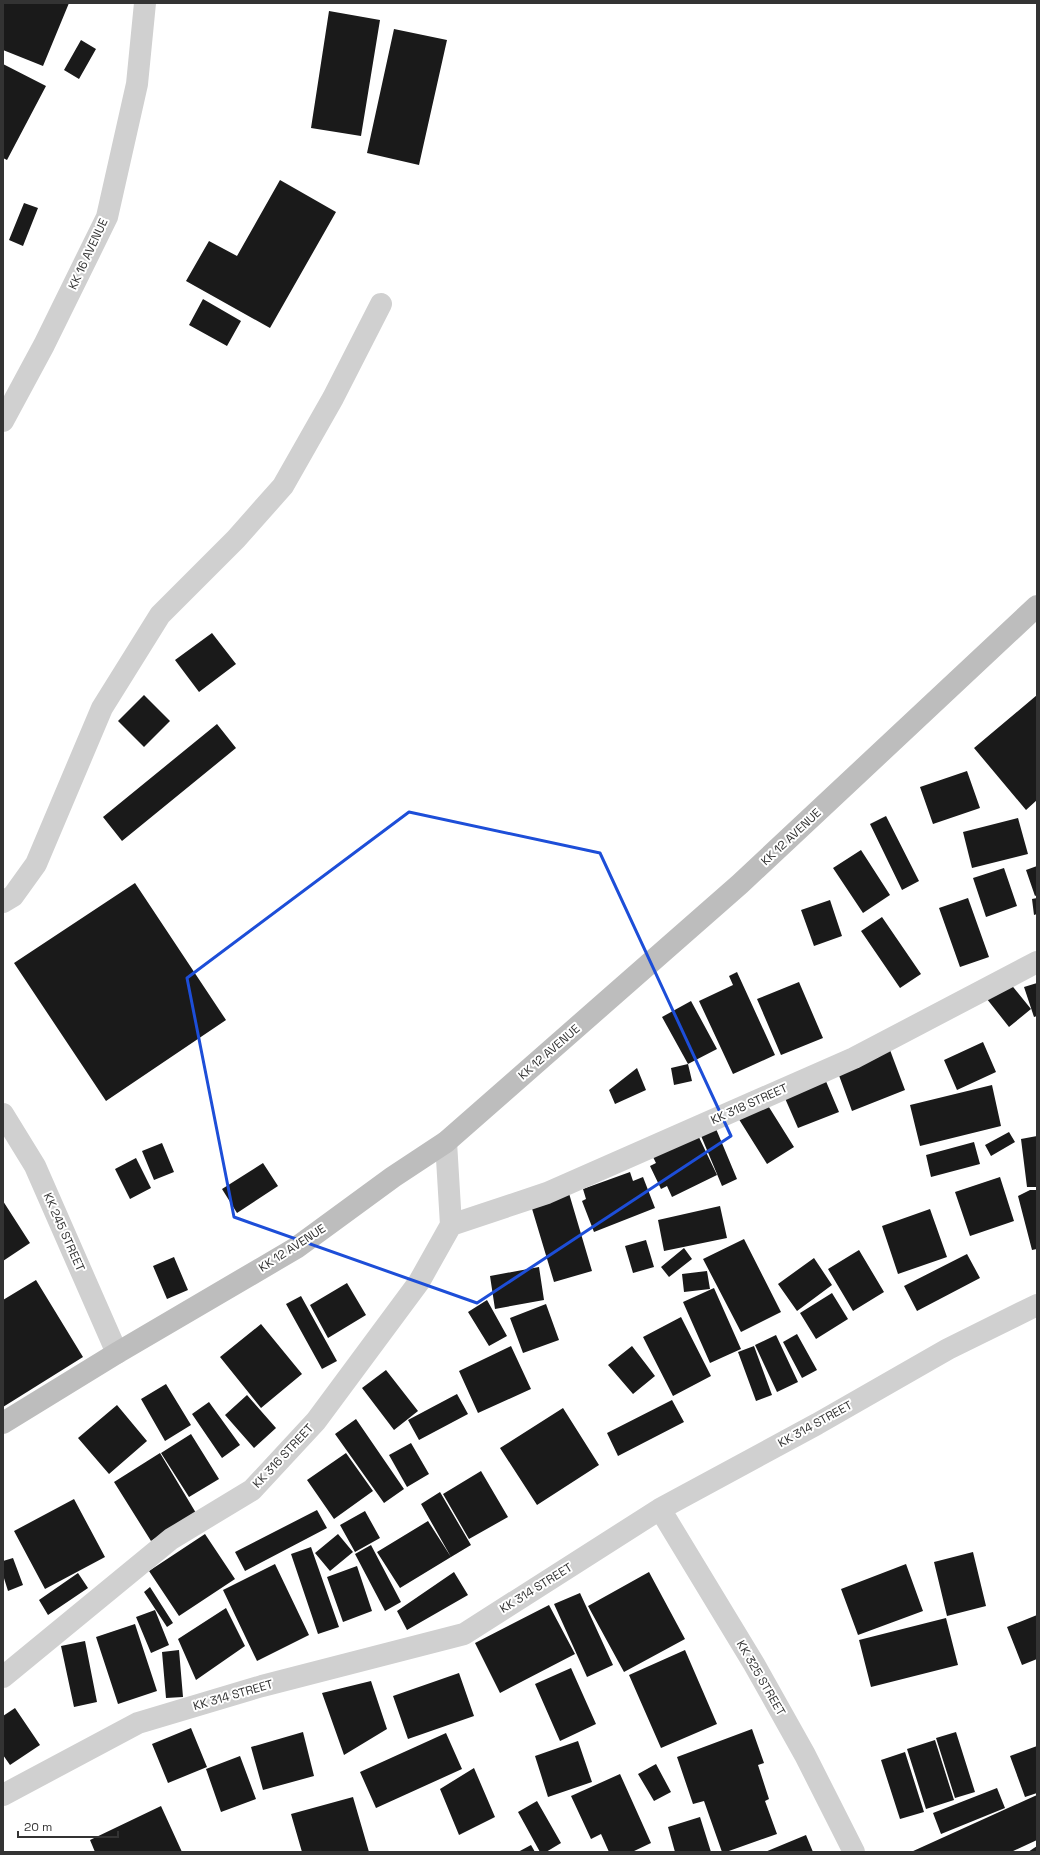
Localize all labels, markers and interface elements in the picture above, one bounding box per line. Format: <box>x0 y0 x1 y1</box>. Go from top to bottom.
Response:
street label: KK 16 AVENUE <box>65 216 112 292</box>
street label: KK 12 AVENUE <box>757 805 825 869</box>
street label: KK 12 AVENUE <box>515 1021 583 1083</box>
street label: KK 318 STREET <box>708 1080 790 1128</box>
street label: KK 245 STREET <box>39 1190 89 1274</box>
street label: KK 12 AVENUE <box>255 1220 329 1276</box>
street label: KK 314 STREET <box>775 1397 855 1451</box>
street label: KK 316 STREET <box>249 1420 317 1492</box>
street label: KK 314 STREET <box>497 1559 575 1617</box>
street label: KK 325 STREET <box>733 1637 789 1719</box>
street label: KK 314 STREET <box>191 1676 275 1714</box>
scale bar <box>18 1813 118 1839</box>
text: 20 m <box>24 1819 52 1835</box>

